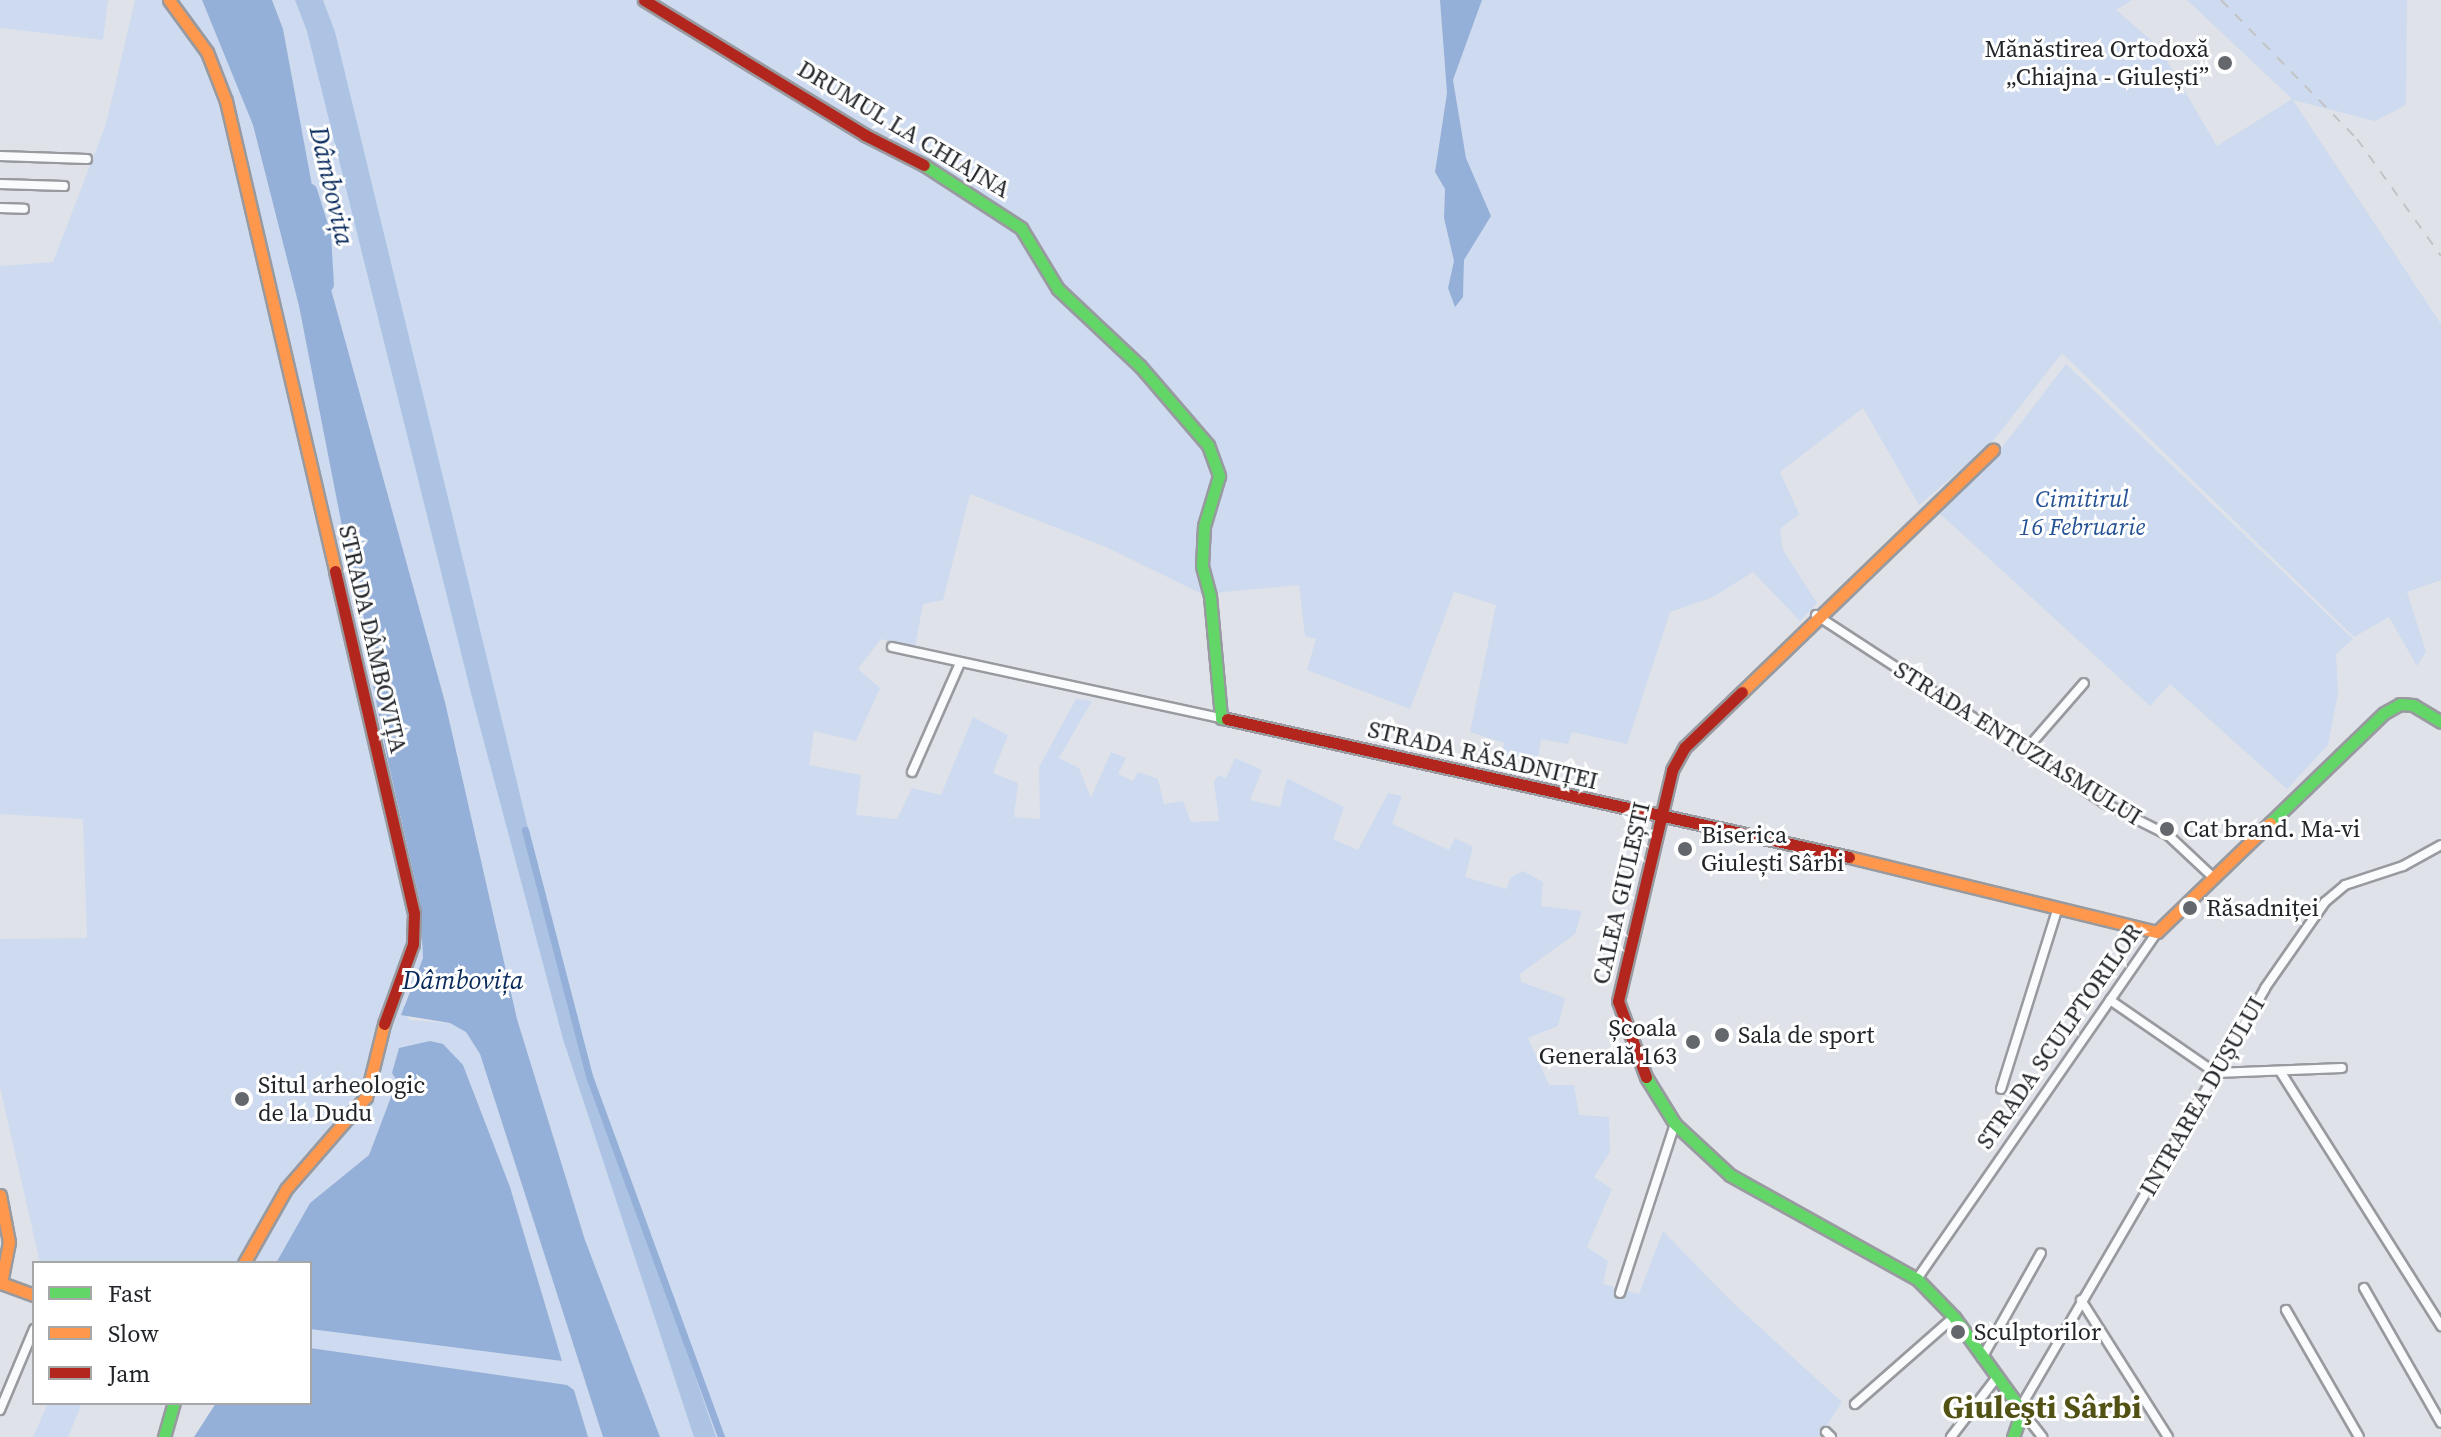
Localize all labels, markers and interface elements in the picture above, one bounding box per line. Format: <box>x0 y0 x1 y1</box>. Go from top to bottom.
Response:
place label: Mănăstirea Ortodoxă „Chiajna - Giulești” <box>1985 35 2209 91</box>
street label: DRUMUL LA CHIAJNA <box>792 54 1016 204</box>
marker: Mănăstirea Ortodoxă „Chiajna - Giulești” <box>2216 54 2234 72</box>
water label: Dâmbovița <box>302 123 360 249</box>
park label: Cimitirul 16 Februarie <box>2019 485 2145 541</box>
street label: STRADA DÂMBOVIȚA <box>333 522 413 756</box>
street label: STRADA ENTUZIASMULUI <box>1889 655 2147 831</box>
street label: STRADA RĂSADNIȚEI <box>1365 715 1601 795</box>
street label: CALEA GIULEȘTI <box>1586 799 1656 987</box>
place label: Cat brand. Ma-vi <box>2183 815 2360 843</box>
marker: Cat brand. Ma-vi <box>2158 820 2176 838</box>
place label: Biserica Giulești Sârbi <box>1701 821 1844 877</box>
marker: Biserica Giulești Sârbi <box>1676 840 1694 858</box>
place label: Răsadniței <box>2206 894 2319 922</box>
marker: Răsadniței <box>2181 899 2199 917</box>
street label: STRADA SCULPTORILOR <box>1970 918 2148 1154</box>
water label: Dâmbovița <box>402 965 524 997</box>
street label: INTRAREA DUȘULUI <box>2133 991 2271 1201</box>
place label: Școala Generală 163 <box>1539 1014 1677 1070</box>
place label: Sala de sport <box>1738 1021 1874 1049</box>
marker: Sala de sport <box>1713 1026 1731 1044</box>
marker: Școala Generală 163 <box>1684 1033 1702 1051</box>
place label: Situl arheologic de la Dudu <box>258 1071 425 1127</box>
marker: Situl arheologic de la Dudu <box>233 1090 251 1108</box>
legend <box>32 1261 312 1405</box>
text: Fast <box>108 1277 151 1310</box>
text: Slow <box>108 1317 159 1350</box>
place label: Sculptorilor <box>1974 1318 2101 1346</box>
marker: Sculptorilor <box>1949 1323 1967 1341</box>
text: Jam <box>108 1357 150 1390</box>
district label: Giuleşti Sârbi <box>1942 1388 2142 1426</box>

